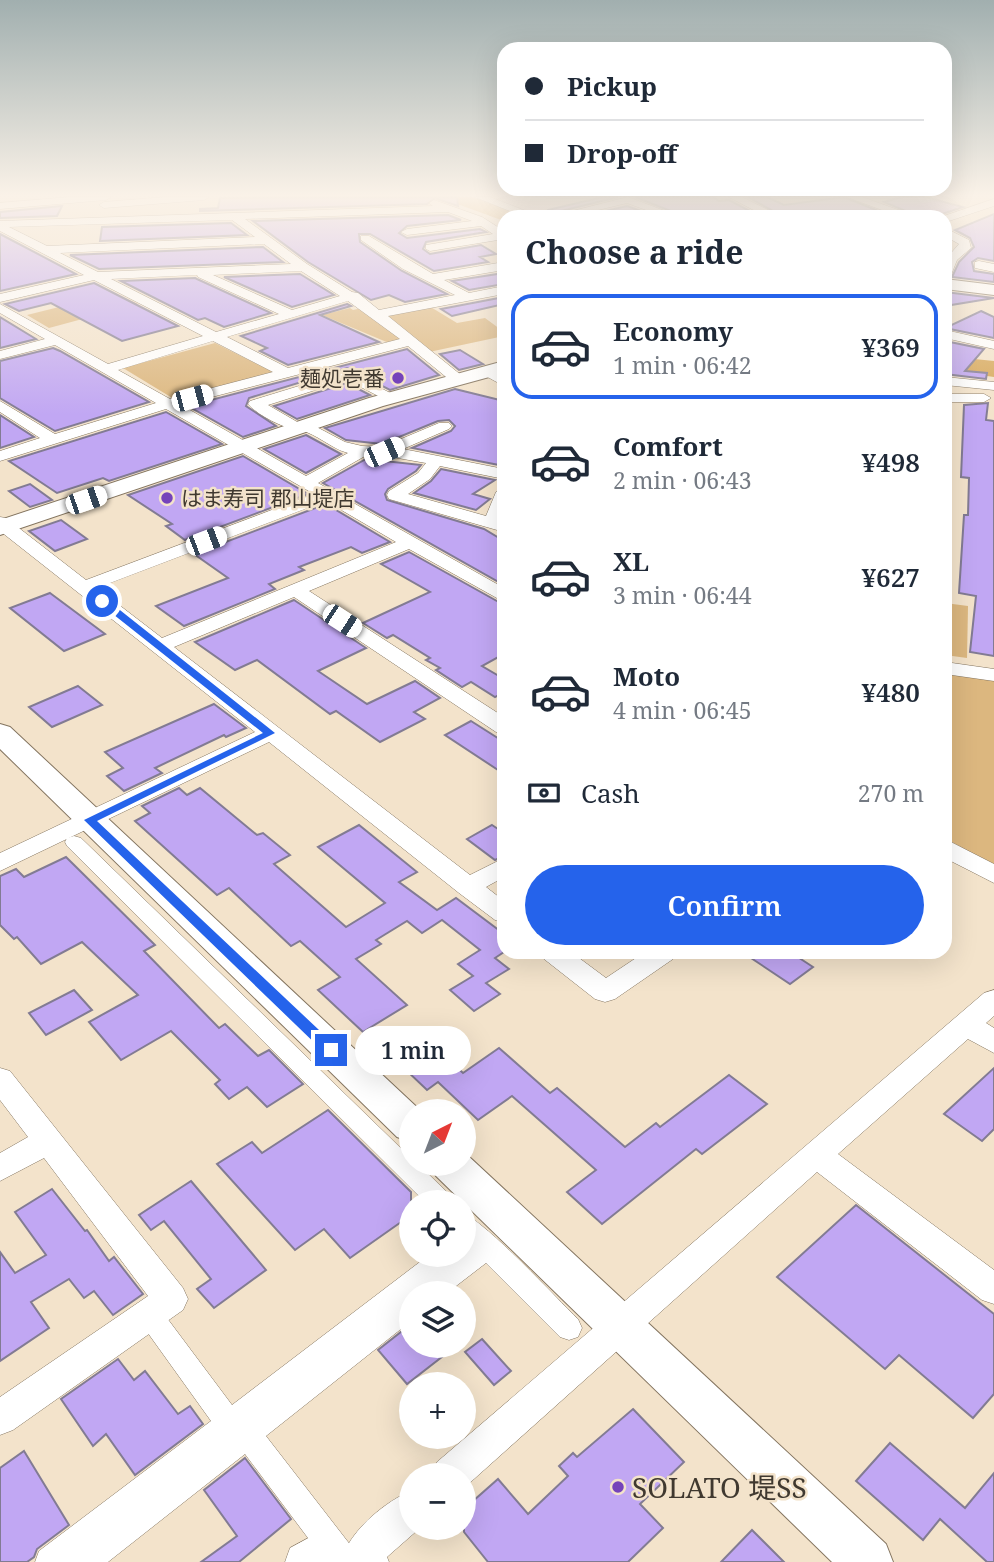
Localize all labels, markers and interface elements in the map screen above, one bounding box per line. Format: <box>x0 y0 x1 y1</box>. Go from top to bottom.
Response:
text: Pickup <box>567 68 657 104</box>
text: Drop-off <box>567 135 677 171</box>
text: Choose a ride <box>525 230 744 273</box>
text: Economy <box>613 313 733 349</box>
icon: car <box>529 315 592 378</box>
text: ¥369 <box>861 329 920 365</box>
text: 1 min · 06:42 <box>613 349 751 381</box>
place label: 麺処壱番 <box>300 364 384 392</box>
marker: 麺処壱番 <box>390 370 406 386</box>
car <box>169 382 216 414</box>
text: Comfort <box>613 428 723 464</box>
icon: car <box>529 430 592 493</box>
car <box>361 434 408 470</box>
text: ¥498 <box>861 444 920 480</box>
text: 2 min · 06:43 <box>613 464 751 496</box>
car <box>63 483 110 517</box>
place label: はま寿司 郡山堤店 <box>181 484 354 512</box>
marker: はま寿司 郡山堤店 <box>159 490 175 506</box>
car <box>183 524 230 558</box>
text: XL <box>613 543 649 579</box>
icon: car <box>529 545 592 608</box>
text: ¥627 <box>861 559 920 595</box>
text: 3 min · 06:44 <box>613 579 751 611</box>
route start <box>86 585 118 617</box>
car <box>319 601 366 641</box>
text: Moto <box>613 658 680 694</box>
icon: car <box>529 660 592 723</box>
text: ¥480 <box>861 674 920 710</box>
text: 4 min · 06:45 <box>613 694 751 726</box>
icon: cash <box>525 774 563 812</box>
text: Cash <box>581 775 640 811</box>
text: 270 m <box>858 777 924 809</box>
button: Confirm <box>525 865 924 945</box>
callout: 1 min <box>356 1026 471 1074</box>
route end <box>315 1034 347 1066</box>
text: 1 min <box>381 1034 445 1066</box>
north arrow <box>399 1099 476 1176</box>
map controls <box>399 1099 476 1540</box>
button: locate <box>399 1190 476 1267</box>
button: layers <box>399 1281 476 1358</box>
button: + <box>399 1372 476 1449</box>
button: − <box>399 1463 476 1540</box>
place label: SOLATO 堤SS <box>632 1468 807 1506</box>
marker: SOLATO 堤SS <box>610 1479 626 1495</box>

